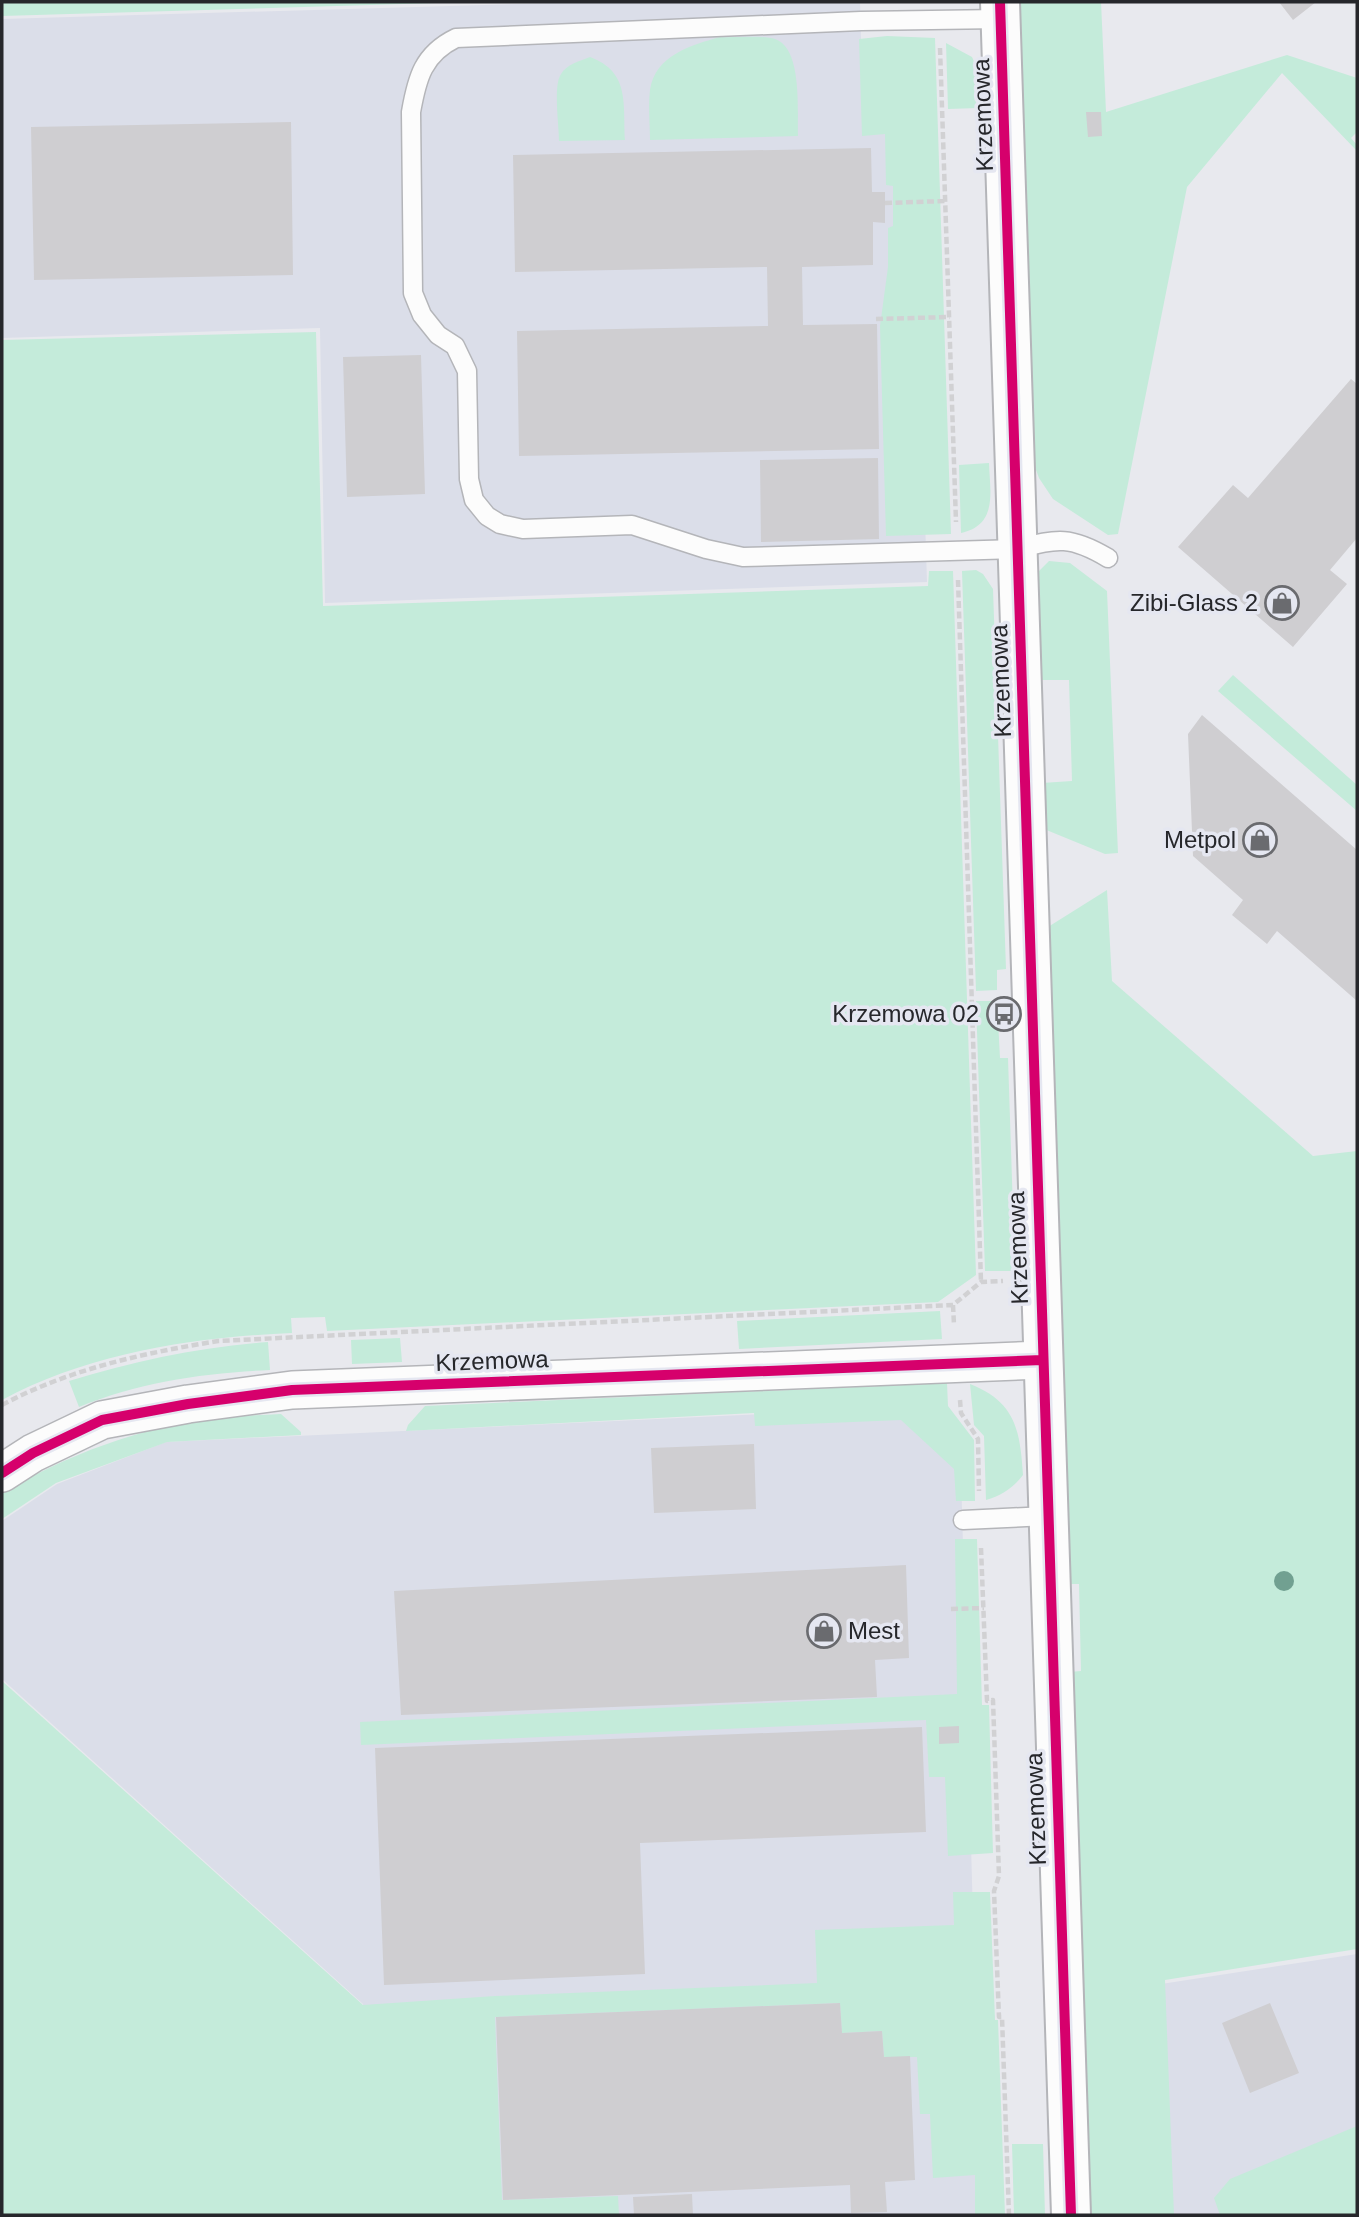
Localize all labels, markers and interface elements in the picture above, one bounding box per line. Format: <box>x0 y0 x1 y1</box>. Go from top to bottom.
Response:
street label: Krzemowa <box>967 57 998 172</box>
shop icon: Zibi-Glass 2 <box>1263 584 1301 622</box>
place label: Zibi-Glass 2 <box>1130 589 1258 616</box>
street label: Krzemowa <box>985 623 1016 738</box>
shop icon: Metpol <box>1241 821 1279 859</box>
place label: Metpol <box>1164 826 1236 853</box>
bus stop icon: Krzemowa 02 <box>985 995 1023 1033</box>
place label: Krzemowa 02 <box>832 1000 979 1027</box>
street label: Krzemowa <box>1002 1190 1033 1305</box>
street label: Krzemowa <box>435 1345 550 1376</box>
shop icon: Mest <box>805 1612 843 1650</box>
place label: Mest <box>848 1617 900 1644</box>
street label: Krzemowa <box>1020 1751 1051 1866</box>

